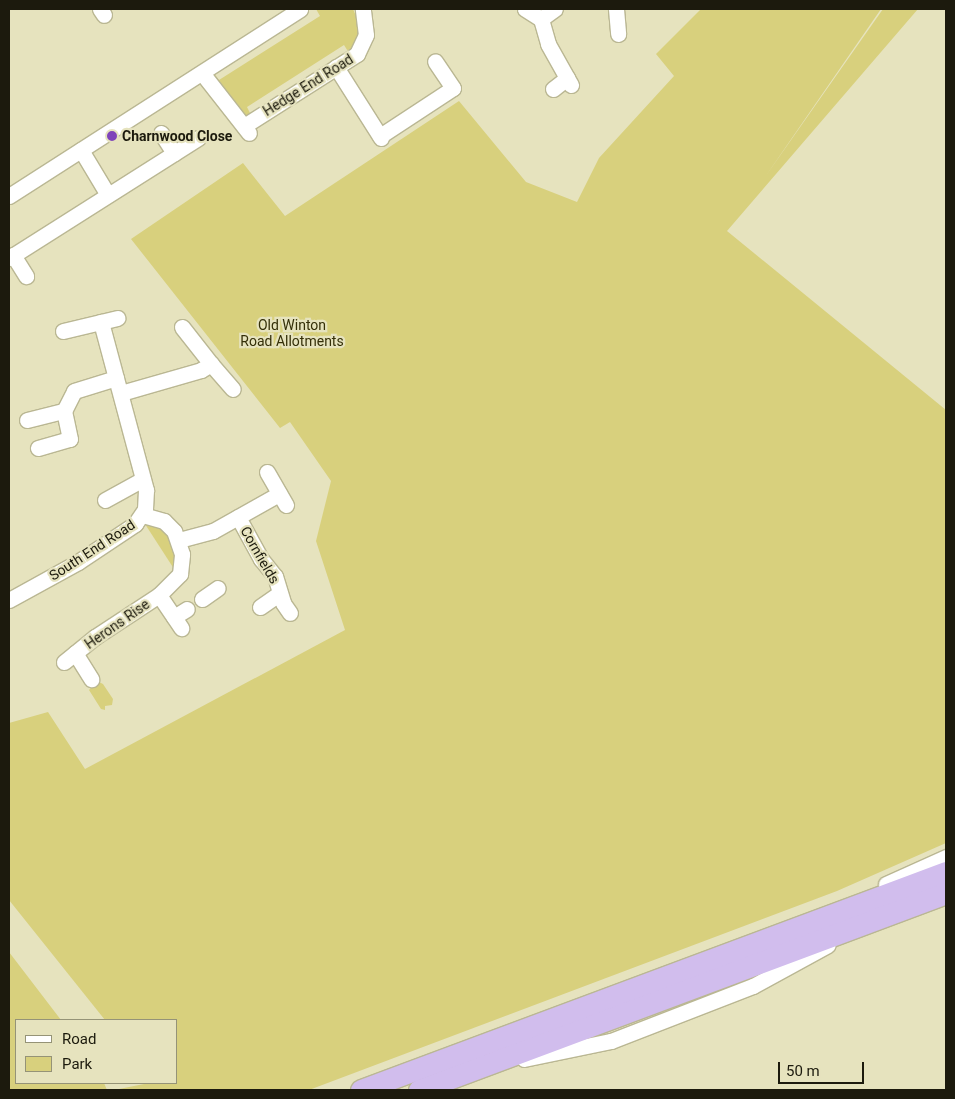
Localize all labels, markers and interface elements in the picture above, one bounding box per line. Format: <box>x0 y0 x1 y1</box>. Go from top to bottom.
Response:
street label: Hedge End Road <box>260 51 356 119</box>
place label: Charnwood Close <box>122 128 232 144</box>
marker: Charnwood Close <box>106 130 118 142</box>
park label: Old Winton Road Allotments <box>240 317 344 350</box>
street label: South End Road <box>46 516 138 584</box>
street label: Cornfields <box>237 523 283 587</box>
street label: Herons Rise <box>81 596 153 652</box>
legend <box>15 1019 178 1084</box>
text: Road <box>62 1030 96 1048</box>
scale bar <box>780 1052 866 1084</box>
text: Park <box>62 1055 92 1073</box>
text: 50 m <box>786 1062 820 1080</box>

